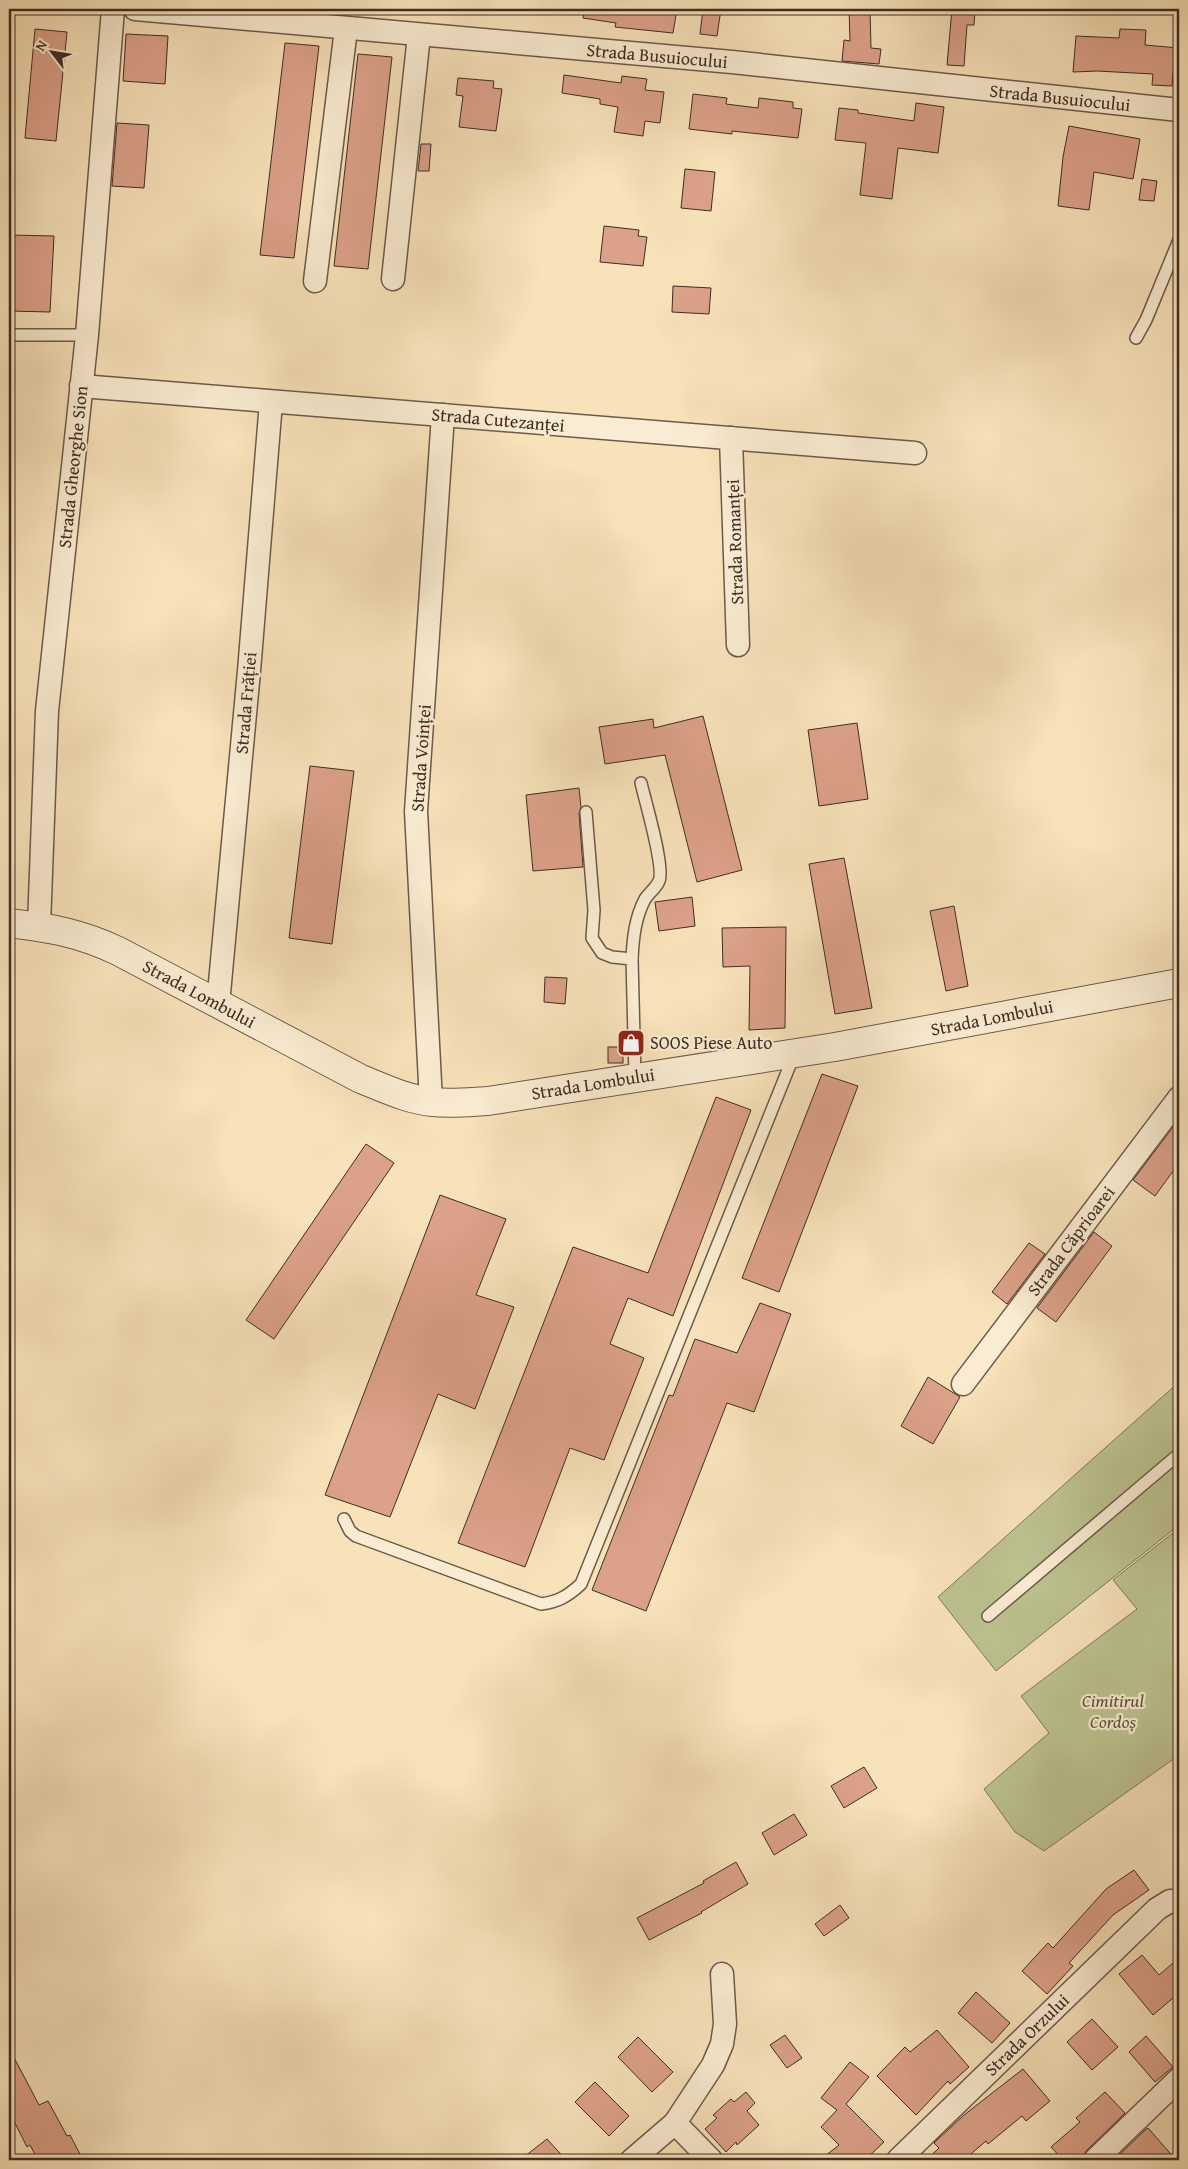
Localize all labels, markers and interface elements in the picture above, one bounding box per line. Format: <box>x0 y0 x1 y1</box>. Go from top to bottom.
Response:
north arrow <box>28 28 78 78</box>
text: N <box>30 36 52 54</box>
street label: Strada Busuiocului <box>585 36 729 75</box>
street label: Strada Busuiocului <box>988 77 1132 118</box>
street label: Strada Gheorghe Sion <box>51 384 94 550</box>
street label: Strada Cutezanței <box>430 400 566 439</box>
street label: Strada Romanței <box>719 479 750 605</box>
street label: Strada Frăției <box>228 651 263 755</box>
street label: Strada Voinței <box>403 703 438 813</box>
street label: Strada Lombului <box>138 952 261 1035</box>
street label: Strada Lombului <box>928 992 1056 1043</box>
shop icon: SOOS Piese Auto <box>616 1028 646 1058</box>
place label: SOOS Piese Auto <box>650 1029 772 1056</box>
street label: Strada Lombului <box>529 1060 657 1107</box>
street label: Strada Căprioarei <box>1020 1180 1121 1301</box>
park label: Cimitirul Cordoș <box>1082 1687 1145 1735</box>
street label: Strada Orzului <box>978 1987 1075 2082</box>

